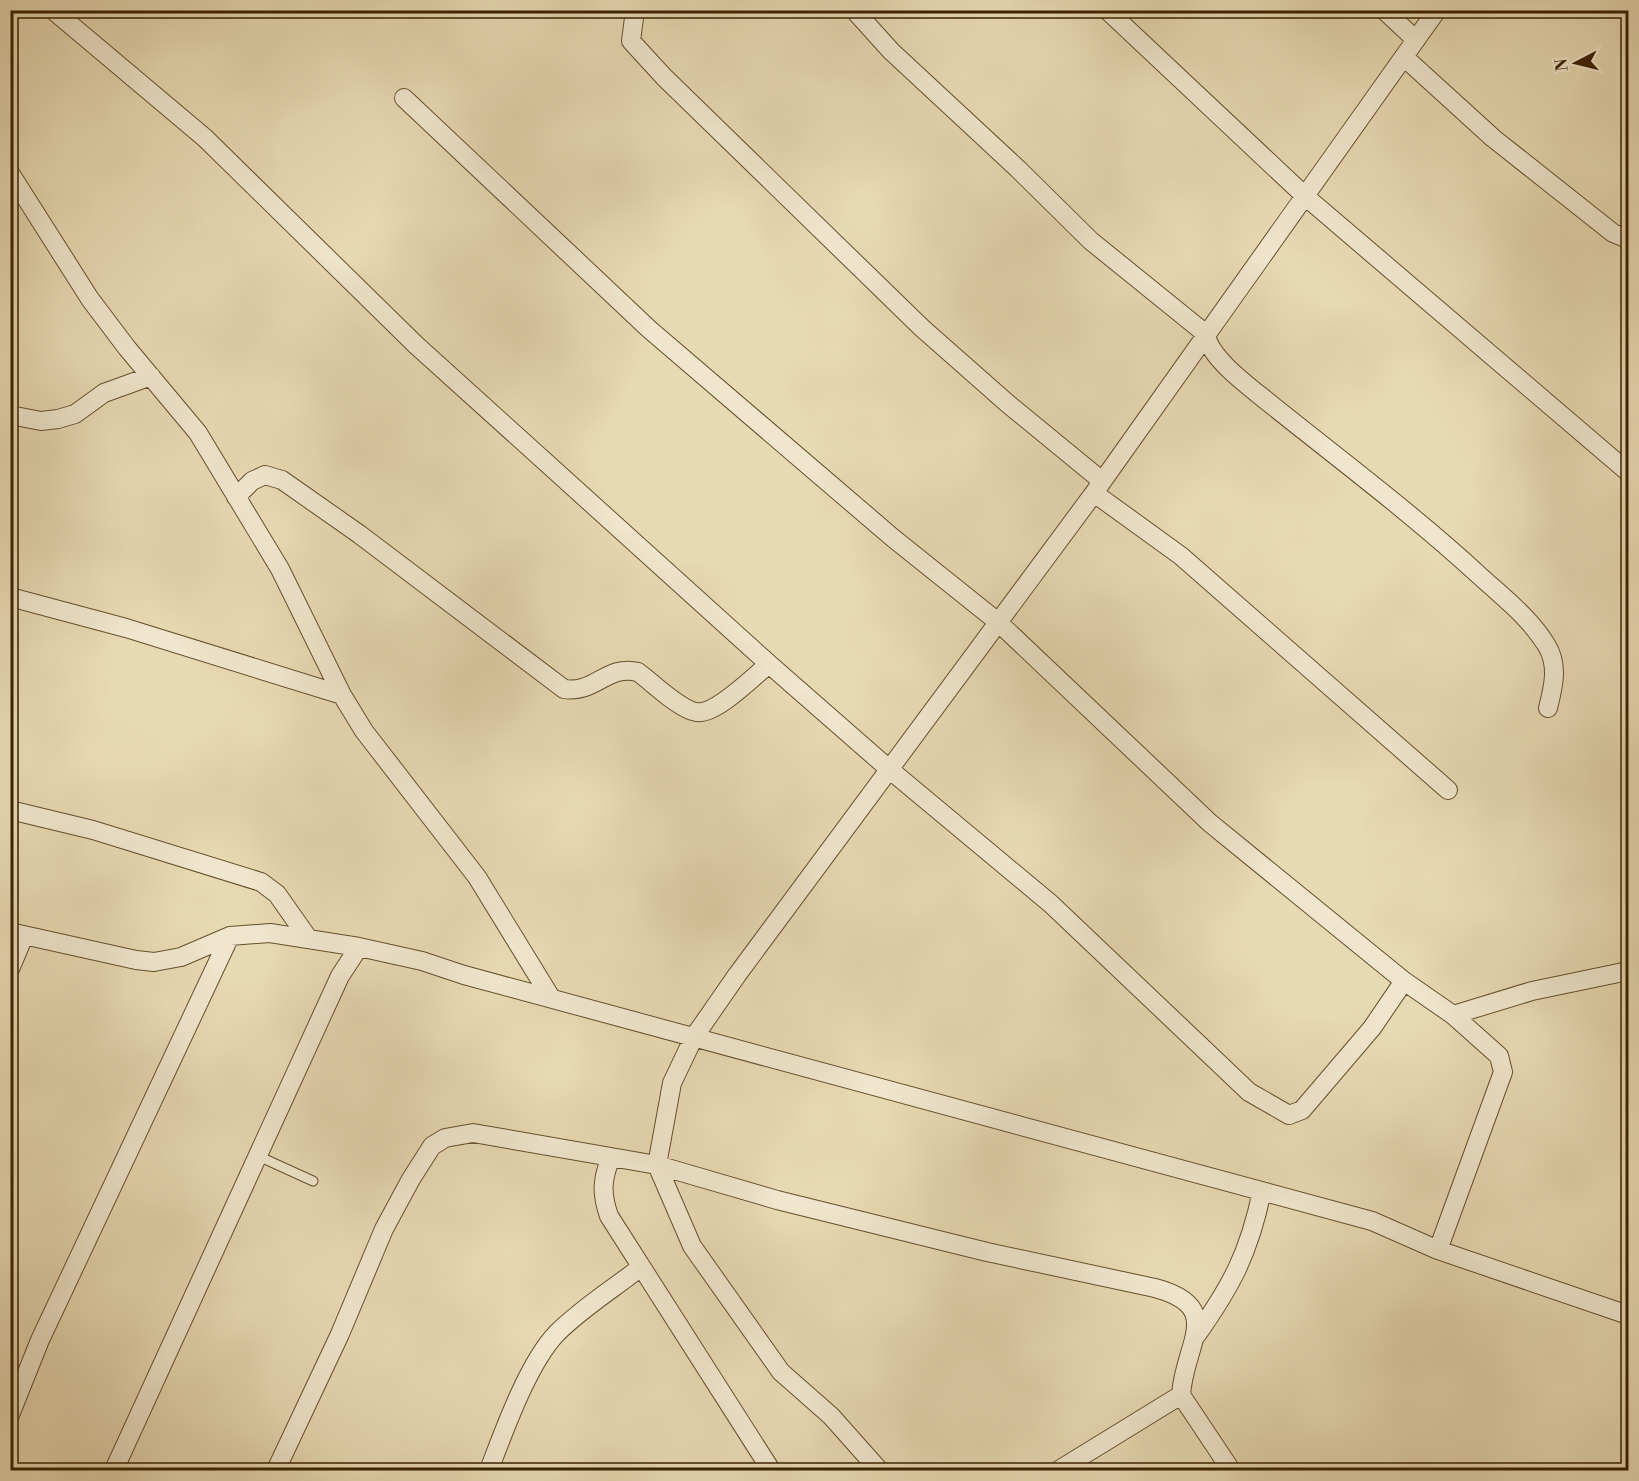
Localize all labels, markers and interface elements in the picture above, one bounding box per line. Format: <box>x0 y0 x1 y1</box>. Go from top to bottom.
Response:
north arrow <box>1546 33 1606 93</box>
text: N <box>1551 57 1573 72</box>

